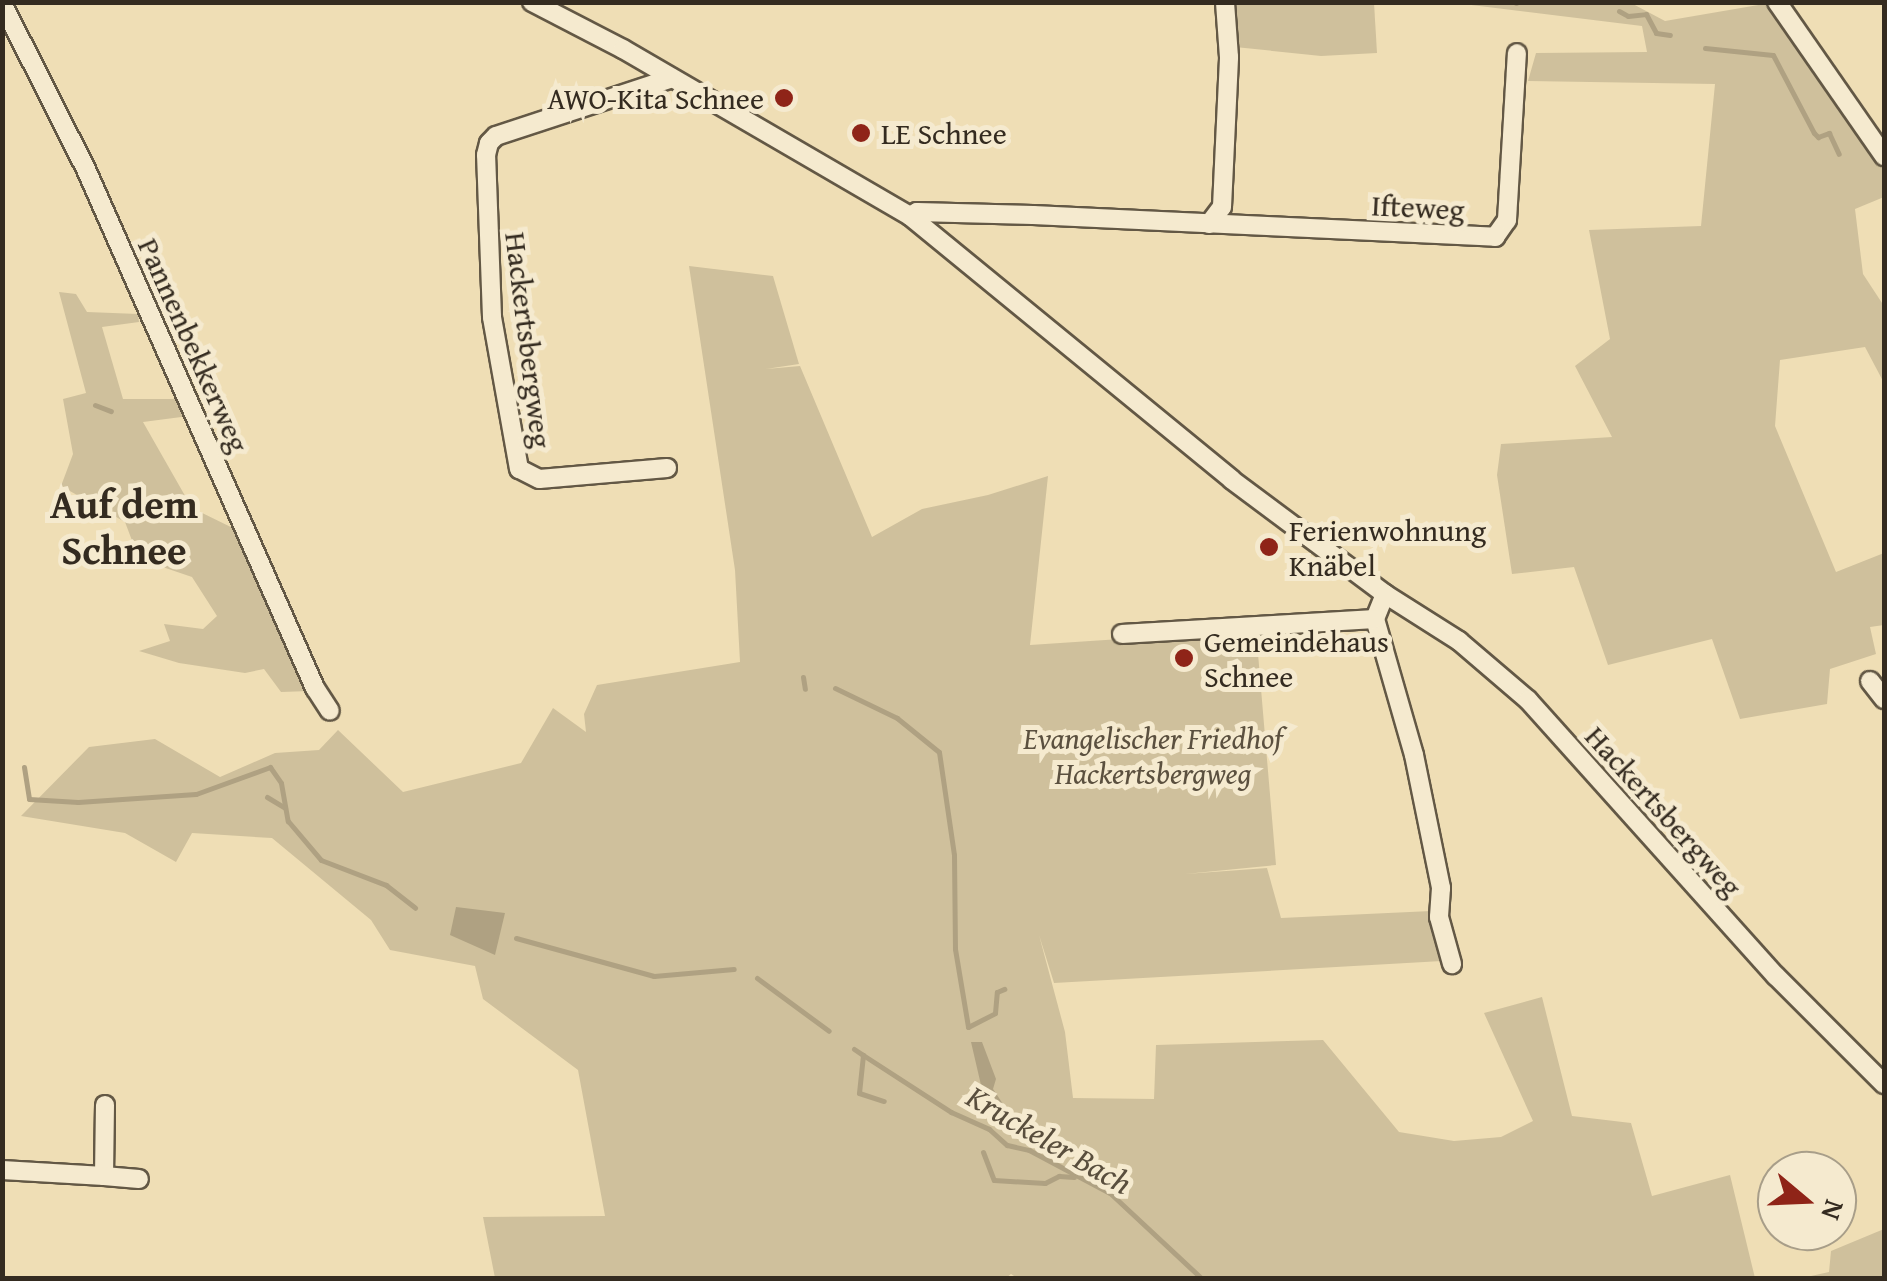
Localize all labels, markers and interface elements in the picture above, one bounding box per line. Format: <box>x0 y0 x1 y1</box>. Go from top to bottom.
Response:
place label: AWO-Kita Schnee <box>547 80 764 116</box>
marker: AWO-Kita Schnee <box>773 87 795 109</box>
place label: LE Schnee <box>881 115 1007 151</box>
marker: LE Schnee <box>850 122 872 144</box>
street label: Ifteweg <box>1371 187 1465 227</box>
street label: Hackertsbergweg <box>498 230 560 450</box>
street label: Pannenbekkerweg <box>131 232 257 458</box>
district label: Auf dem Schnee <box>50 480 198 574</box>
place label: Ferienwohnung Knäbel <box>1289 512 1486 582</box>
marker: Ferienwohnung Knäbel <box>1258 536 1280 558</box>
place label: Gemeindehaus Schnee <box>1204 623 1389 694</box>
marker: Gemeindehaus Schnee <box>1173 647 1195 669</box>
street label: Hackertsbergweg <box>1578 718 1750 904</box>
park label: Evangelischer Friedhof Hackertsbergweg <box>1023 720 1283 790</box>
water label: Kruckeler Bach <box>960 1077 1138 1203</box>
north arrow <box>1757 1151 1857 1251</box>
text: N <box>1812 1195 1856 1226</box>

